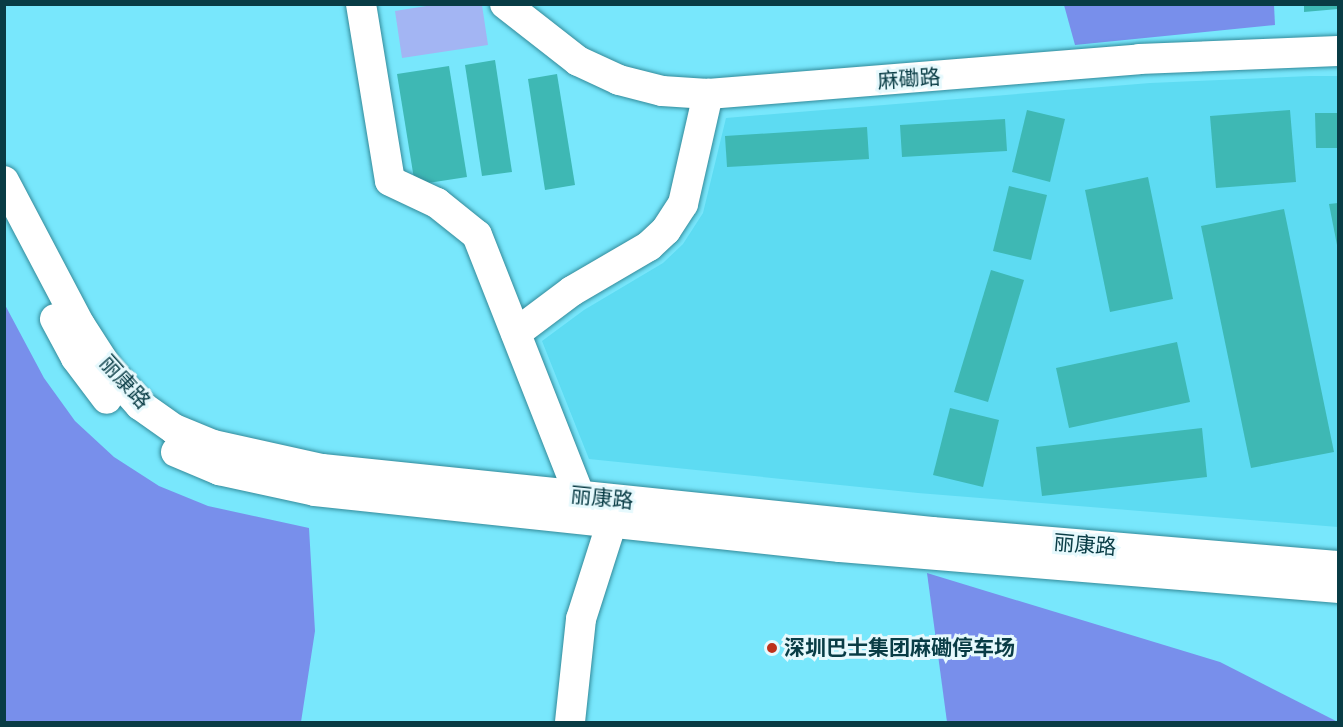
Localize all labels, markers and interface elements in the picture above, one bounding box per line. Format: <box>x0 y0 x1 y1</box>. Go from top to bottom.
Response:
street label: 麻磡路 <box>877 64 941 94</box>
street label: 丽康路 <box>95 350 155 414</box>
street label: 丽康路 <box>569 482 635 514</box>
street label: 丽康路 <box>1053 530 1117 560</box>
place label: 深圳巴士集团麻磡停车场 <box>784 635 1015 661</box>
marker: 深圳巴士集团麻磡停车场 <box>765 641 779 655</box>

